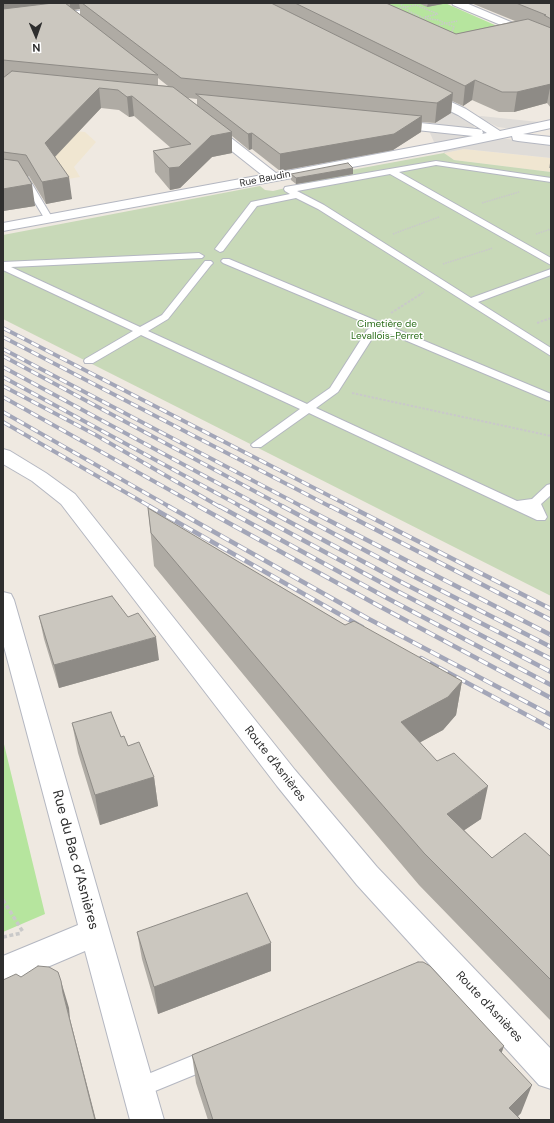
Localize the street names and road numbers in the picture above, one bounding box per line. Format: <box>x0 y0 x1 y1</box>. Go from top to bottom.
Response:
street label: Rue Baudin <box>239 168 291 190</box>
street label: Route d'Asnières <box>241 723 309 805</box>
street label: Rue du Bac d’Asnières <box>48 788 102 932</box>
street label: Route d'Asnières <box>452 969 526 1045</box>

